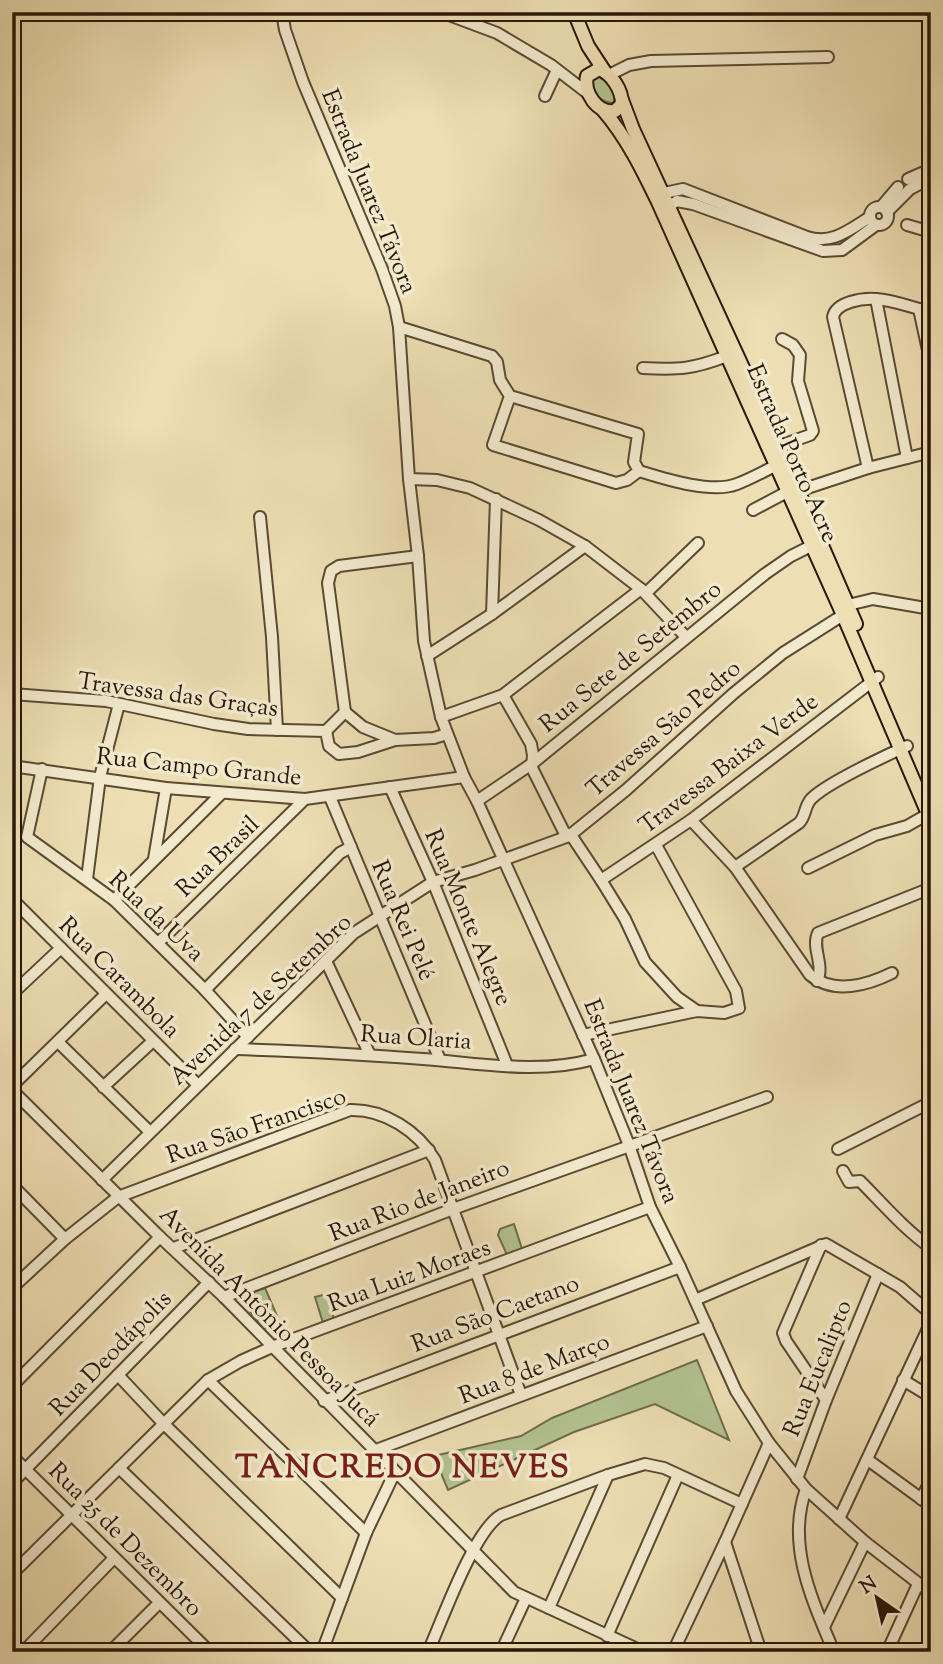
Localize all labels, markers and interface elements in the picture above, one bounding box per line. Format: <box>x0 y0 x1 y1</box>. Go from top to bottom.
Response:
street label: Estrada Juarez Távora <box>312 84 425 299</box>
street label: Estrada Porto Acre <box>737 359 846 548</box>
street label: Rua Sete de Setembro <box>533 573 730 742</box>
street label: Travessa São Pedro <box>580 653 749 806</box>
street label: Travessa das Graças <box>75 665 280 727</box>
street label: Travessa Baixa Verde <box>632 686 826 843</box>
street label: Rua Campo Grande <box>95 740 303 796</box>
street label: Rua Brasil <box>169 809 268 906</box>
street label: Rua Monte Alegre <box>415 824 520 1011</box>
street label: Rua Rei Pelé <box>362 855 443 986</box>
street label: Rua da Uva <box>100 864 211 971</box>
street label: Avenida 7 de Setembro <box>163 907 360 1094</box>
street label: Rua Carambola <box>50 910 187 1047</box>
street label: Estrada Juarez Távora <box>574 994 687 1209</box>
street label: Rua Olaria <box>359 1018 473 1060</box>
street label: Rua São Francisco <box>162 1080 351 1174</box>
street label: Rua Rio de Janeiro <box>325 1152 515 1252</box>
street label: Avenida Antônio Pessoa Jucá <box>150 1199 387 1436</box>
street label: Rua Luiz Moraes <box>324 1232 496 1322</box>
street label: Rua São Caetano <box>407 1267 584 1362</box>
street label: Rua Deodápolis <box>42 1284 180 1425</box>
street label: Rua Eucalipto <box>776 1295 862 1442</box>
street label: Rua 8 de Março <box>454 1326 615 1414</box>
district label: TANCREDO NEVES <box>235 1446 571 1492</box>
street label: Rua 25 de Dezembro <box>40 1456 209 1625</box>
north arrow <box>842 1562 912 1632</box>
text: N <box>855 1571 883 1601</box>

